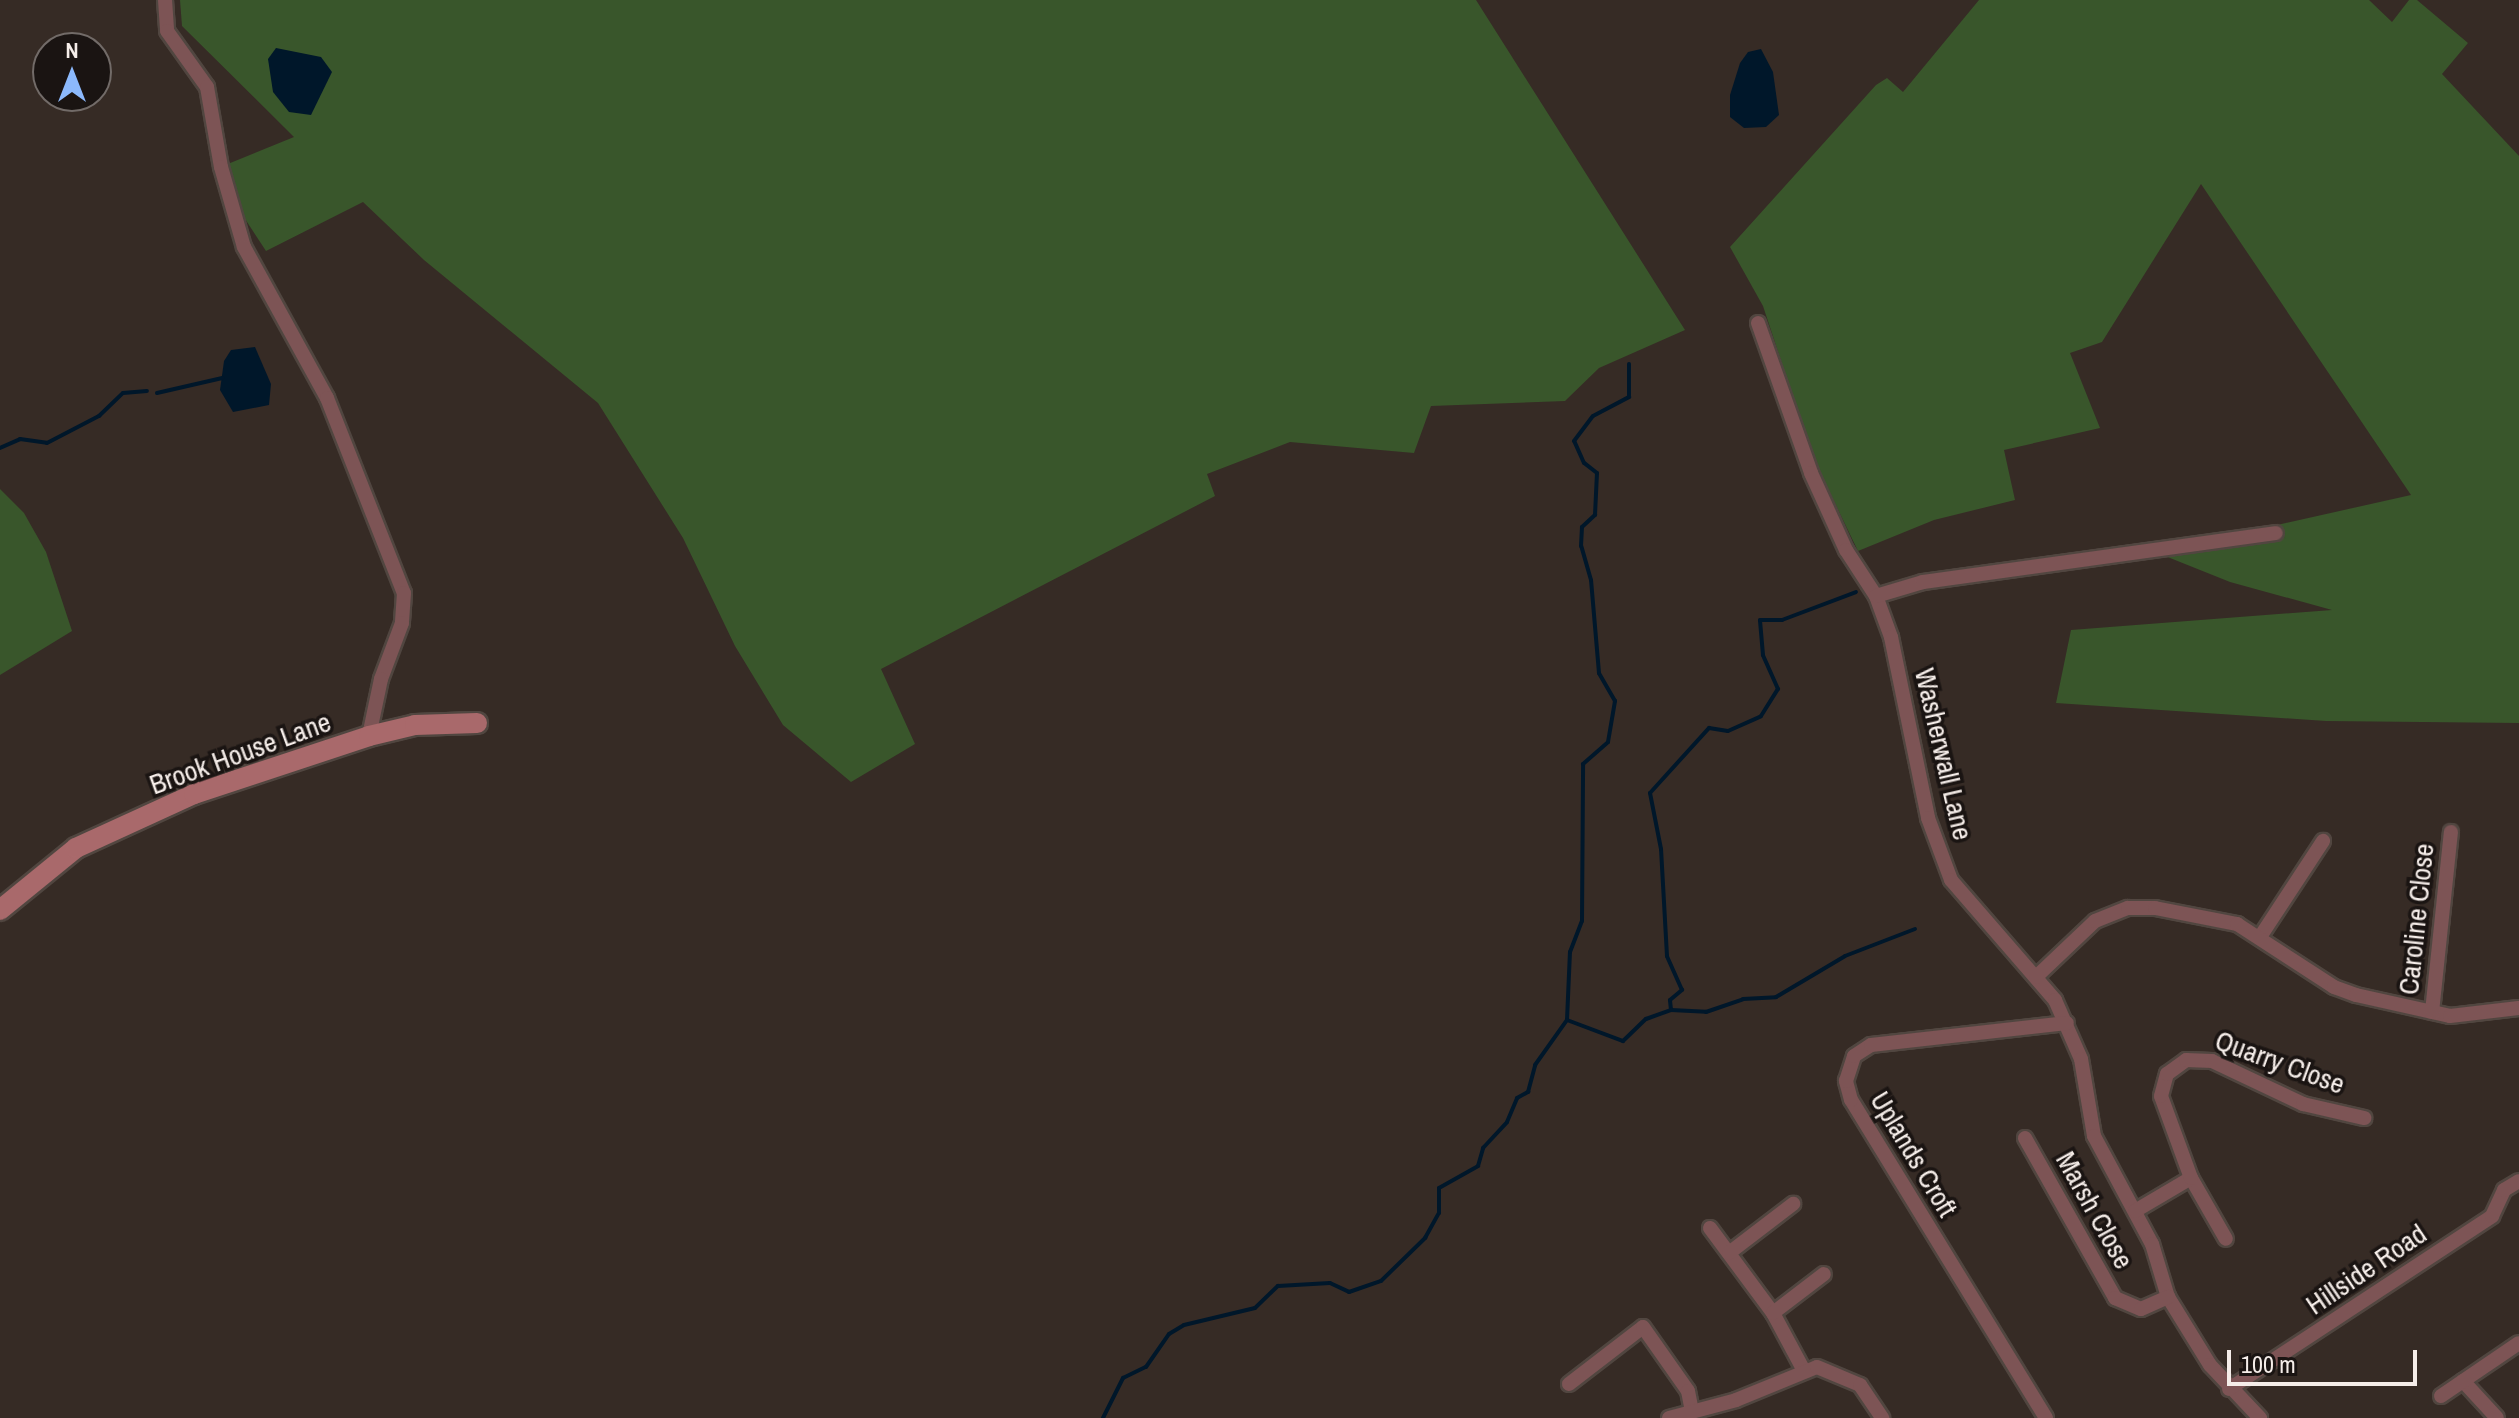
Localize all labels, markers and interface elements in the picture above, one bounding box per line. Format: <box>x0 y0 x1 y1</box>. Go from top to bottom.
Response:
north arrow <box>32 32 112 112</box>
text: N <box>65 35 79 65</box>
street label: Washerwall Lane <box>1908 665 1980 843</box>
street label: Brook House Lane <box>145 705 335 801</box>
street label: Caroline Close <box>2391 842 2441 996</box>
street label: Quarry Close <box>2211 1023 2349 1101</box>
street label: Uplands Croft <box>1863 1085 1965 1223</box>
street label: Marsh Close <box>2049 1146 2141 1274</box>
street label: Hillside Road <box>2299 1217 2433 1321</box>
scale bar <box>2231 1334 2421 1384</box>
text: 100 m <box>2241 1348 2296 1380</box>

